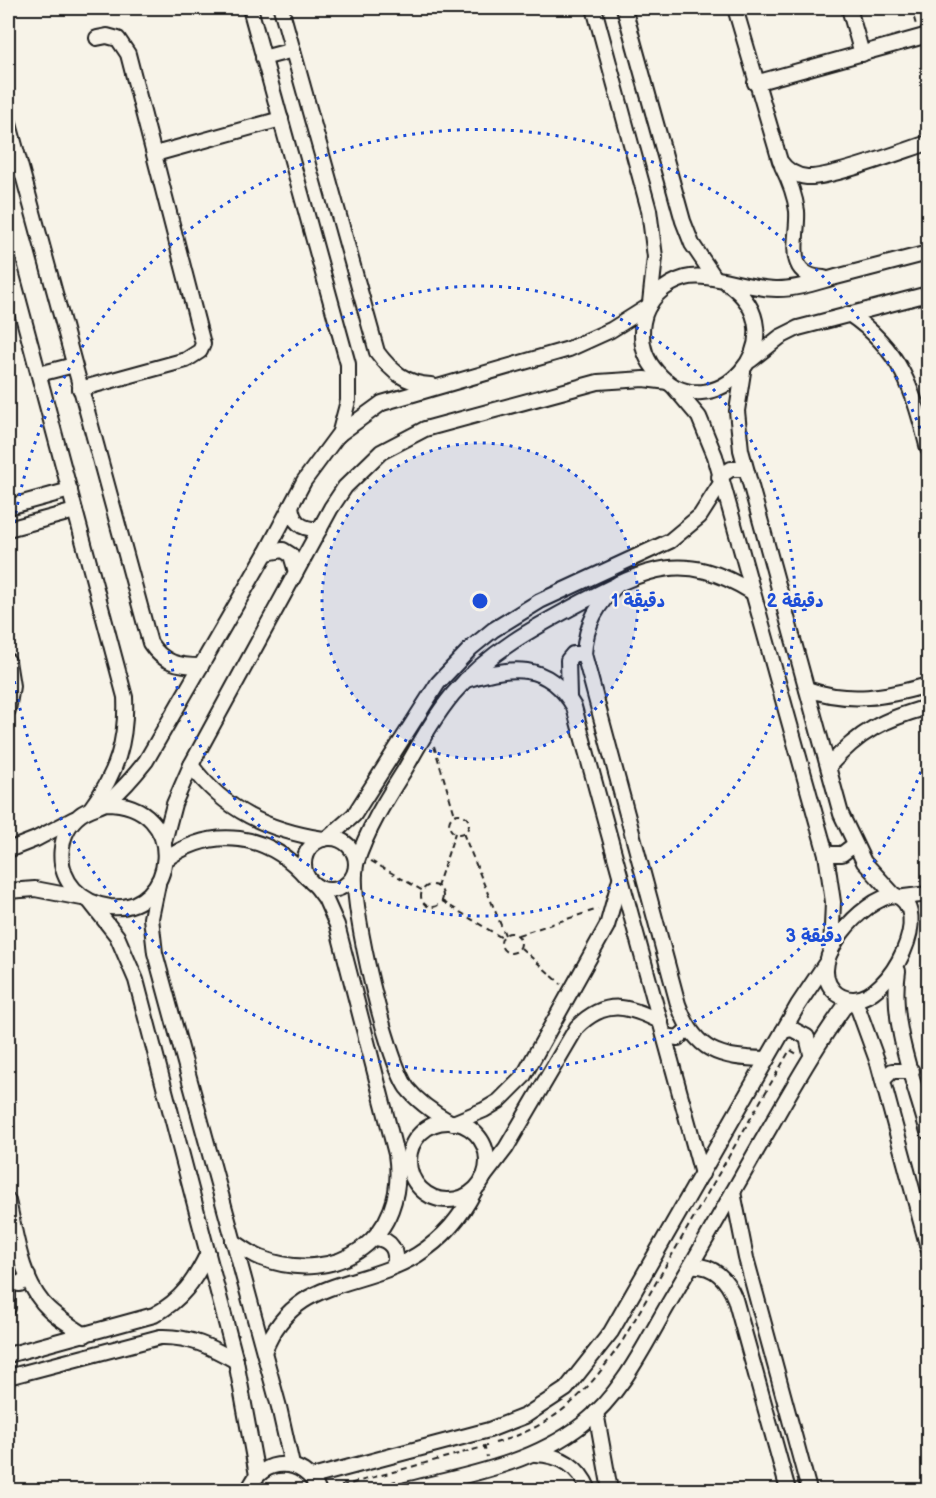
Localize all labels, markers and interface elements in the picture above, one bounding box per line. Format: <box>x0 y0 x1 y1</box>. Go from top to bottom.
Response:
centre of rings <box>470 591 490 611</box>
text: 1 دقيقة <box>611 591 665 612</box>
text: 2 دقيقة <box>766 591 824 612</box>
text: 3 دقيقة <box>786 926 842 947</box>

